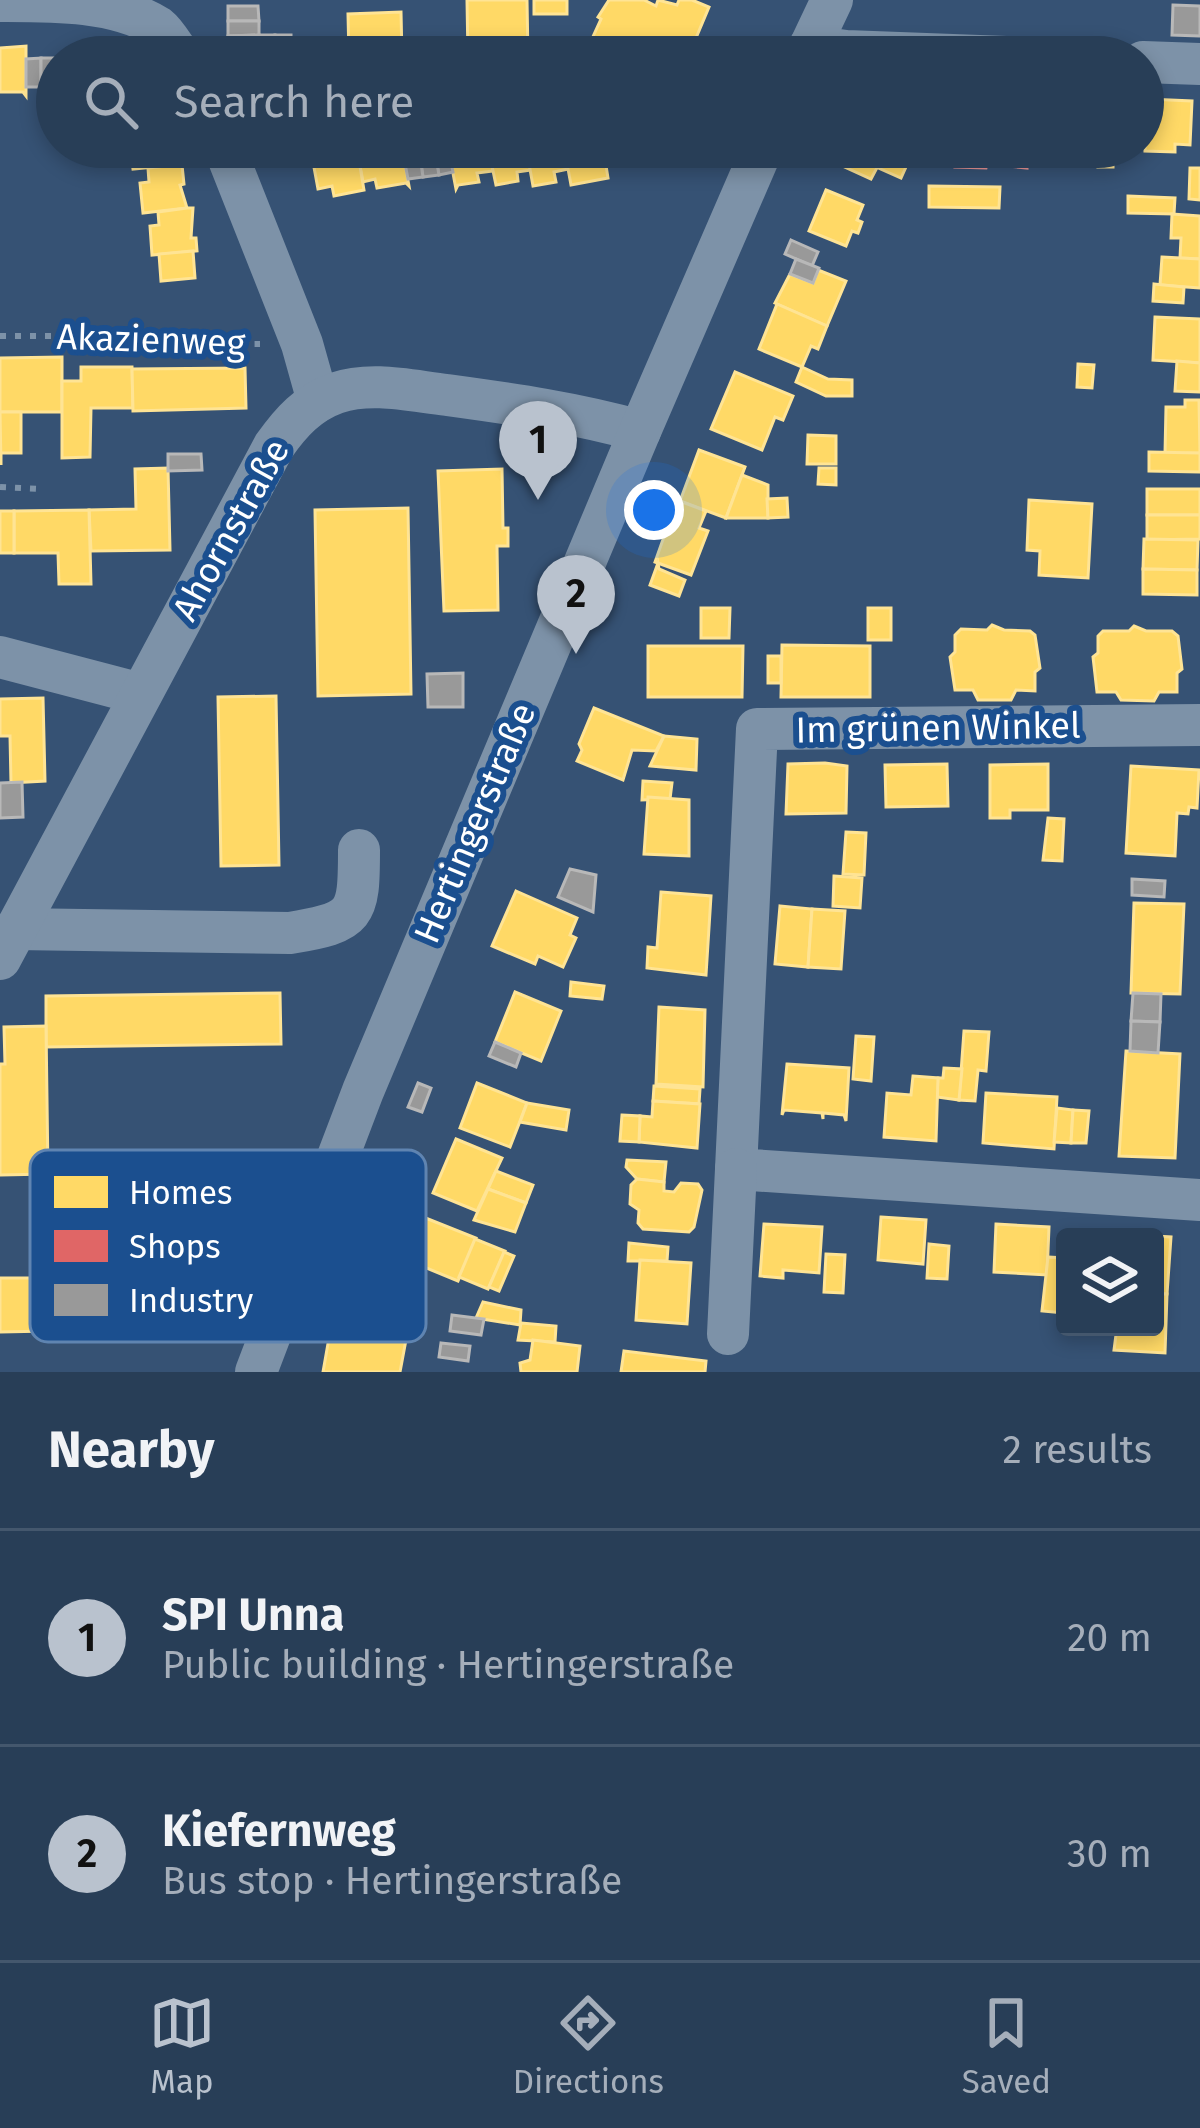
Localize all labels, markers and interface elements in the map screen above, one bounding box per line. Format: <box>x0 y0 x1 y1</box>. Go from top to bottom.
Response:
search box <box>36 36 1164 168</box>
icon: search <box>78 69 144 135</box>
text: Search here <box>174 75 414 129</box>
street label: Akazienweg <box>56 315 246 365</box>
pin: 1 <box>499 401 577 500</box>
street label: Ahornstraße <box>163 432 299 628</box>
your location <box>624 480 684 540</box>
pin: 2 <box>537 555 615 654</box>
street label: Hertingerstraße <box>405 696 545 950</box>
street label: Im grünen Winkel <box>795 704 1081 752</box>
legend <box>30 1150 426 1342</box>
text: Homes <box>129 1173 232 1213</box>
text: Shops <box>129 1227 221 1267</box>
map controls <box>1056 1228 1164 1336</box>
button: layers <box>1056 1228 1164 1336</box>
text: Industry <box>129 1281 253 1321</box>
text: Nearby <box>48 1419 214 1481</box>
text: 2 results <box>1003 1427 1152 1473</box>
text: SPI Unna <box>162 1588 344 1642</box>
text: 1 <box>78 1615 96 1661</box>
text: 20 m <box>1067 1615 1152 1661</box>
text: Public building · Hertingerstraße <box>162 1642 734 1688</box>
text: Kiefernweg <box>162 1804 396 1858</box>
text: 2 <box>77 1831 97 1877</box>
text: 30 m <box>1067 1831 1152 1877</box>
text: Bus stop · Hertingerstraße <box>162 1858 622 1904</box>
tab: Map <box>149 1990 215 2102</box>
tab: Directions <box>513 1990 664 2102</box>
tab: Saved <box>962 1990 1051 2102</box>

